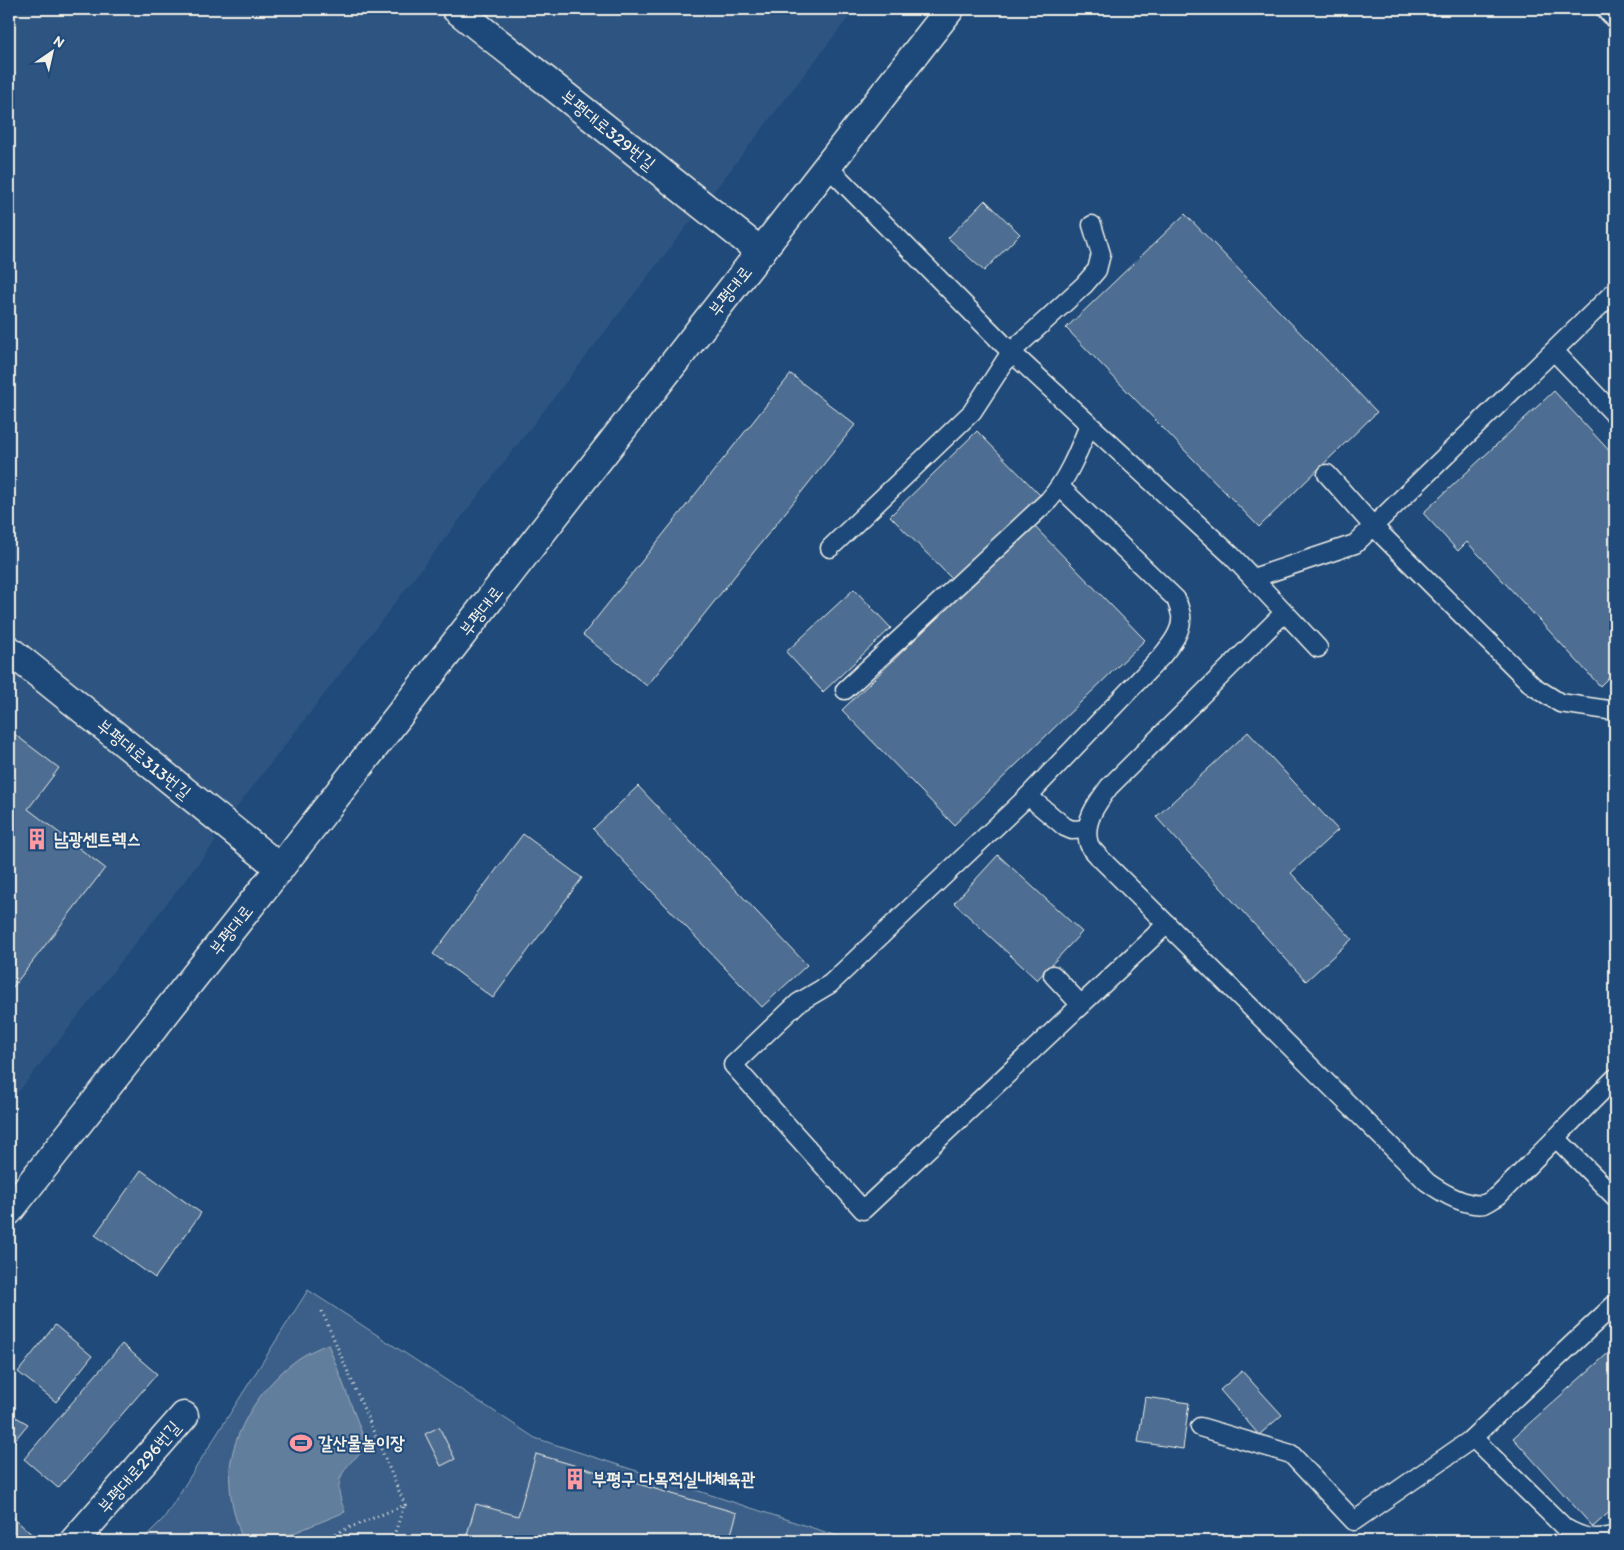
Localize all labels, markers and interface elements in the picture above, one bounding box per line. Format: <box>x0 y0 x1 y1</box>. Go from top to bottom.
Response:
north arrow <box>28 28 78 78</box>
text: N <box>50 32 68 51</box>
street label: 부평대로329번길 <box>556 85 660 175</box>
street label: 부평대로 <box>703 261 757 321</box>
street label: 부평대로 <box>454 581 508 641</box>
street label: 부평대로313번길 <box>92 714 196 804</box>
building icon: 남광센트렉스 <box>24 826 50 852</box>
place label: 남광센트렉스 <box>54 828 141 850</box>
street label: 부평대로 <box>204 900 258 960</box>
street label: 부평대로296번길 <box>93 1416 185 1518</box>
sports icon: 갈산물놀이장 <box>288 1430 314 1456</box>
place label: 갈산물놀이장 <box>318 1432 405 1454</box>
building icon: 부평구 다목적실내체육관 <box>562 1466 588 1492</box>
place label: 부평구 다목적실내체육관 <box>592 1468 756 1490</box>

